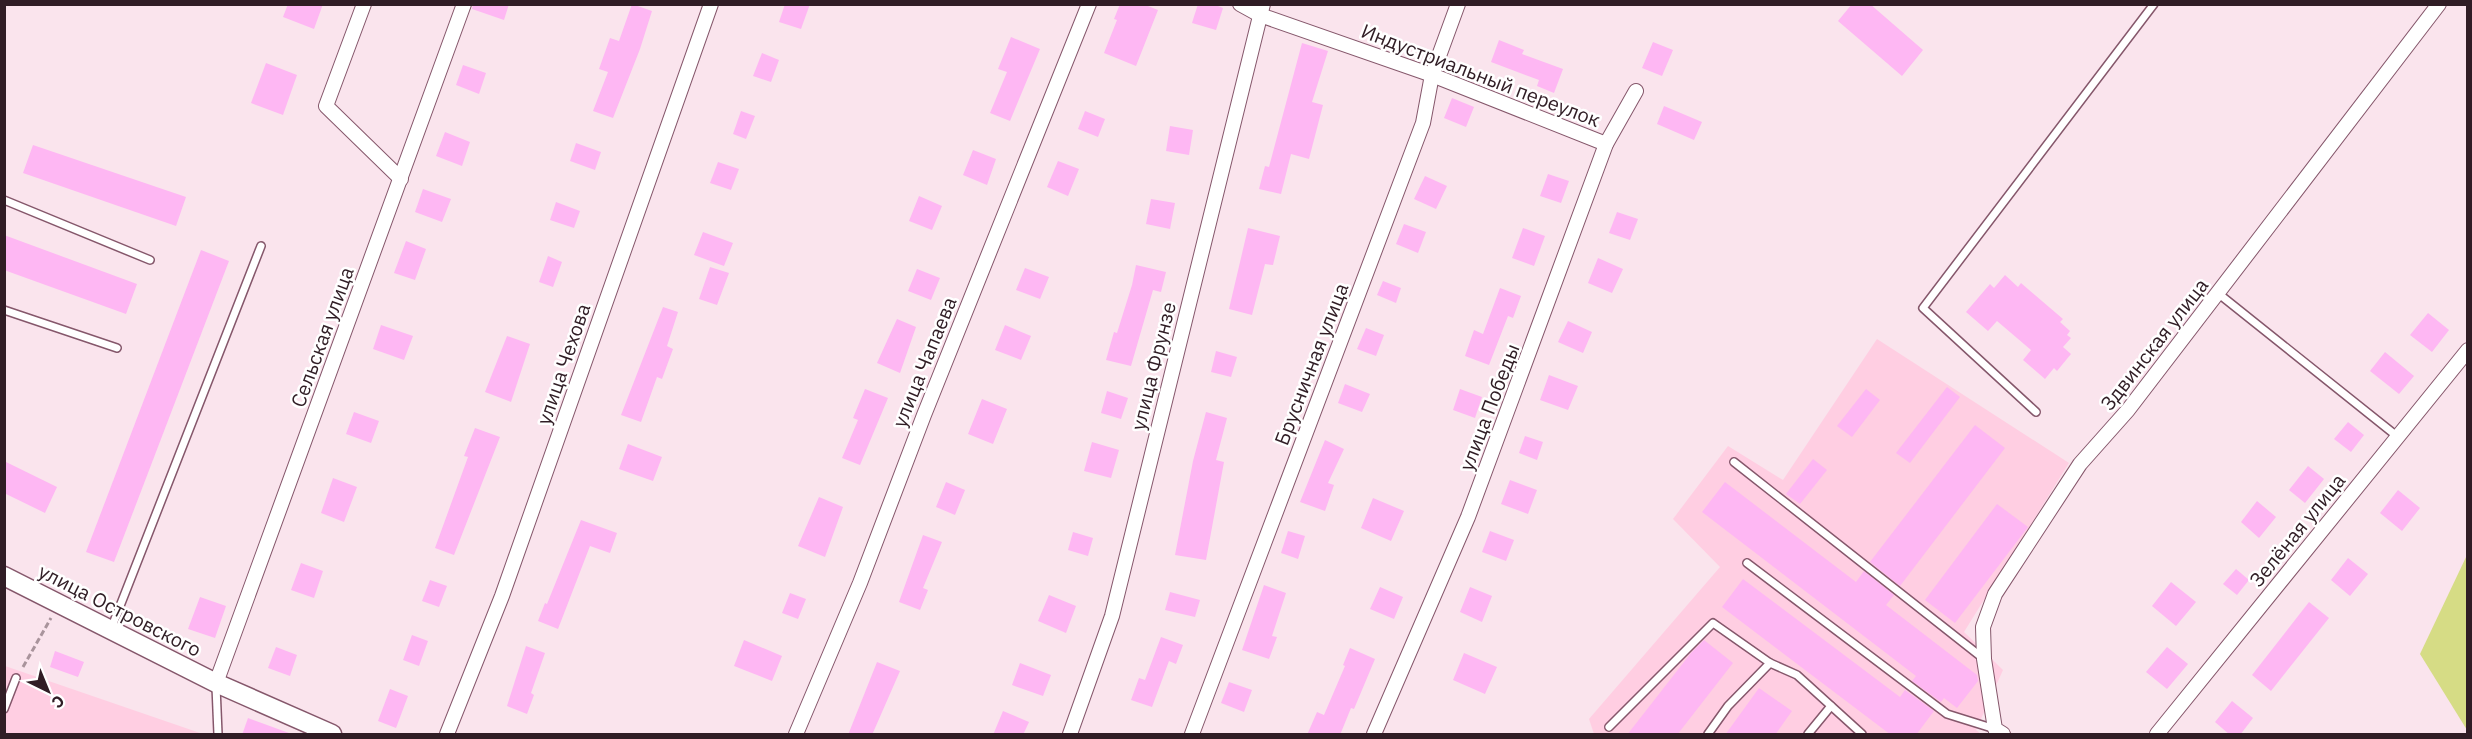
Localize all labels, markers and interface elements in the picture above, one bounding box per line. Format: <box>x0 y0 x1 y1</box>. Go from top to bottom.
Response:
street label: Индустриальный переулок <box>1358 17 1604 133</box>
street label: Сельская улица <box>284 263 360 411</box>
street label: Здвинская улица <box>2094 272 2214 416</box>
street label: Брусничная улица <box>1268 279 1354 449</box>
street label: улица Чапаева <box>886 292 963 431</box>
street label: улица Чехова <box>530 299 596 428</box>
street label: улица Фрунзе <box>1124 299 1182 433</box>
street label: улица Победы <box>1452 340 1526 474</box>
street label: Зелёная улица <box>2243 467 2351 592</box>
street label: улица Островского <box>34 557 206 663</box>
north arrow <box>18 661 78 721</box>
text: С <box>48 691 69 713</box>

